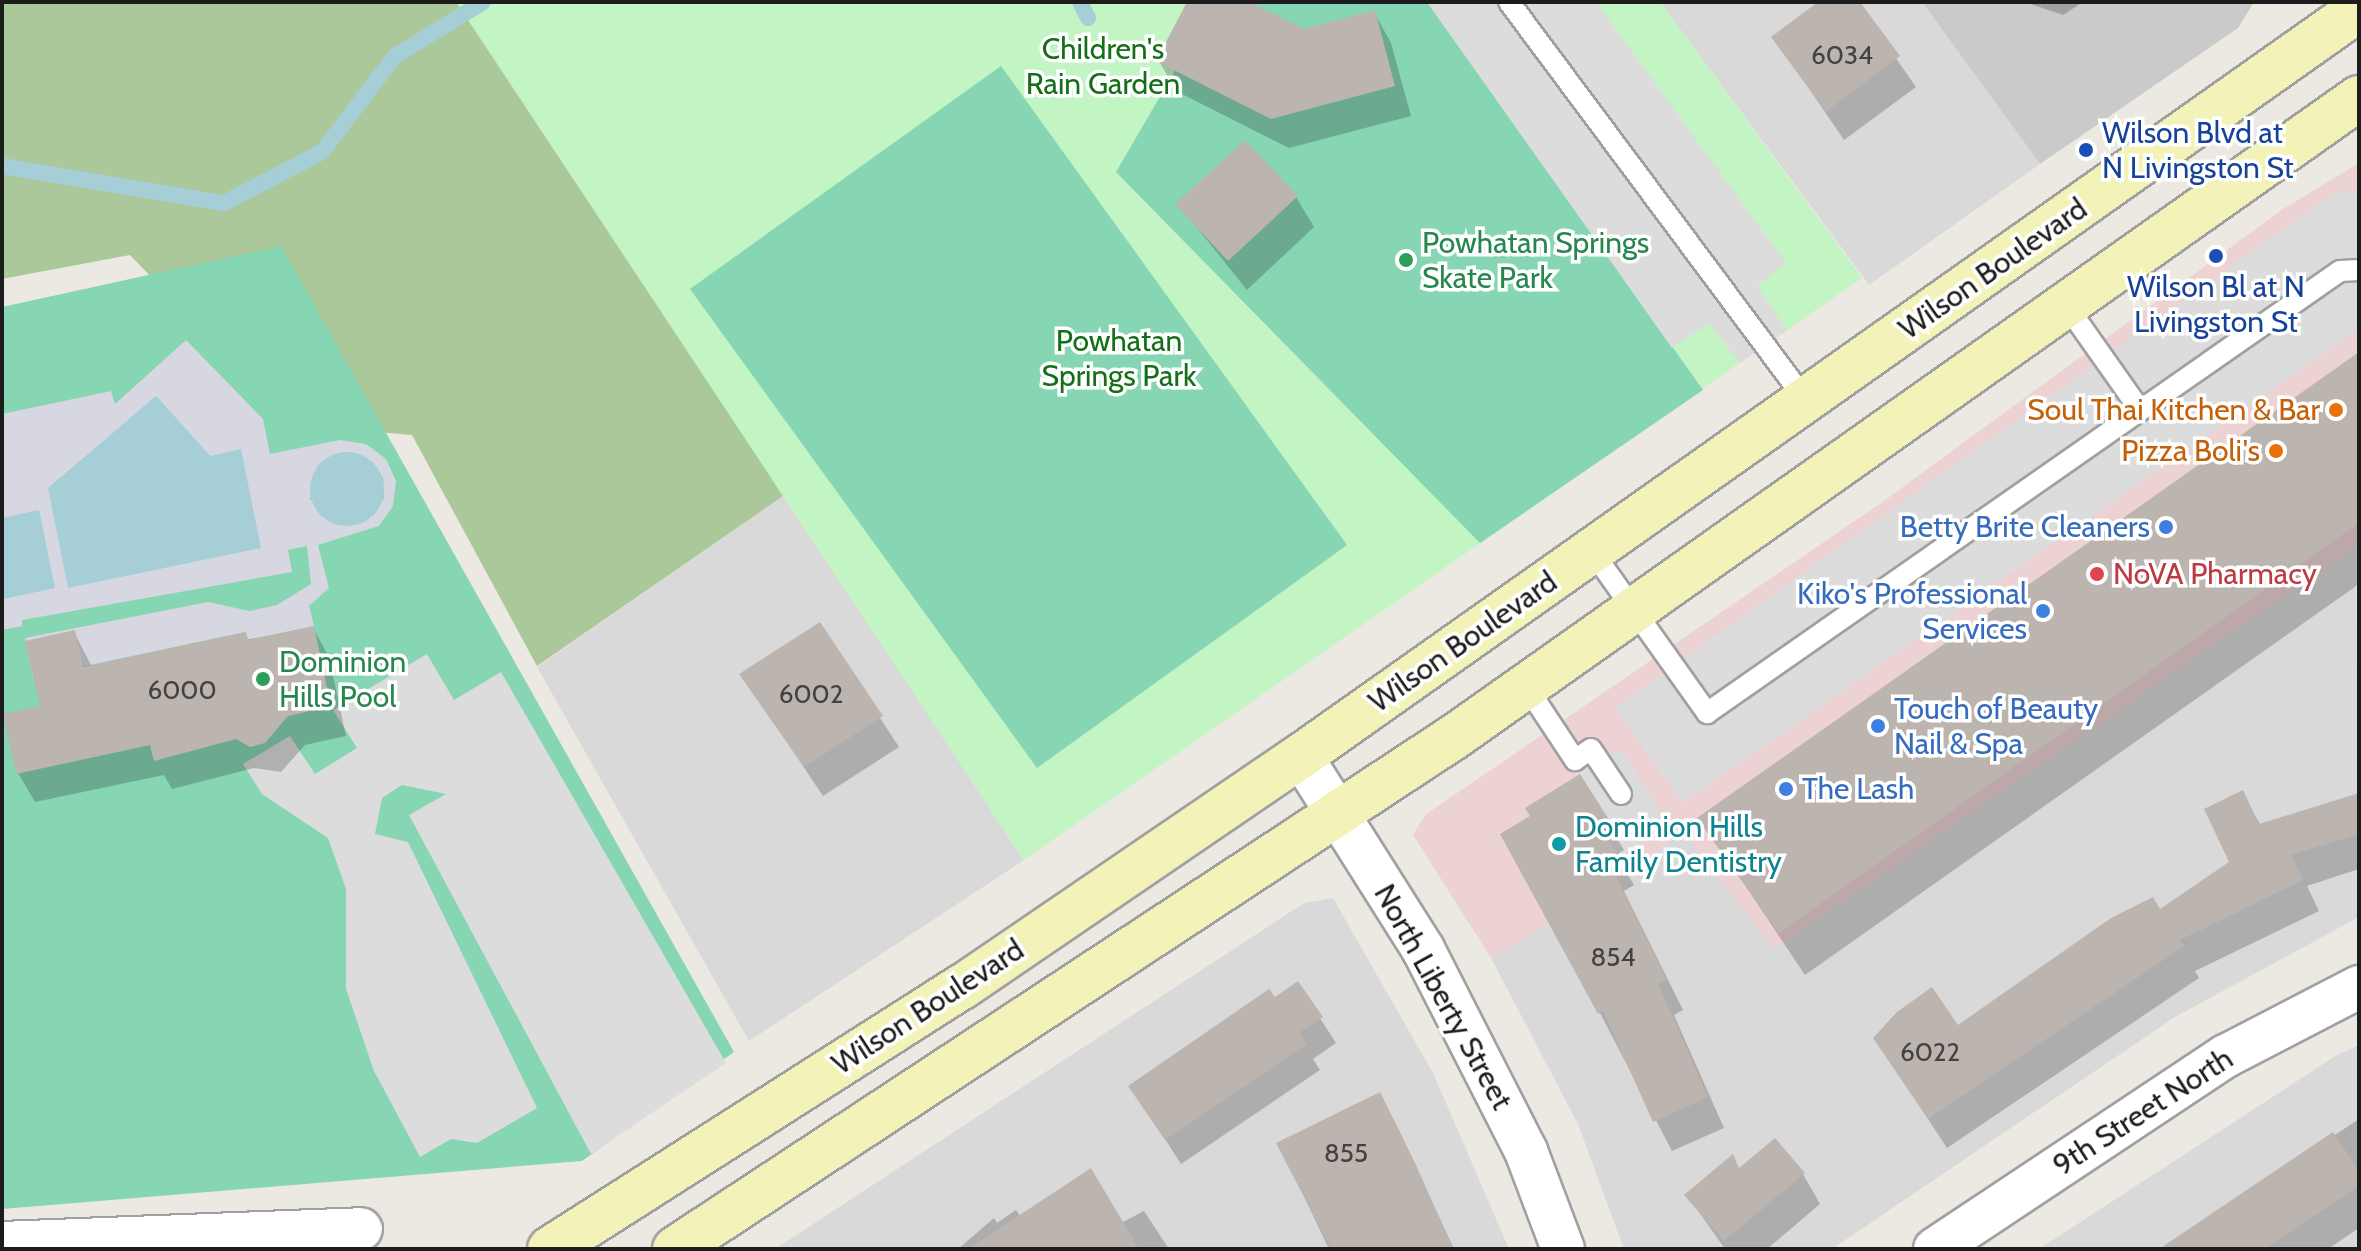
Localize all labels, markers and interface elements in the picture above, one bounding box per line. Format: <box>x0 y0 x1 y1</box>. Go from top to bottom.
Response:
park label: Children's Rain Garden <box>1026 31 1180 102</box>
house number: 6034 <box>1811 40 1873 72</box>
place label: Wilson Blvd at N Livingston St <box>2102 115 2294 186</box>
marker: Wilson Blvd at N Livingston St <box>2077 141 2095 159</box>
street label: Wilson Boulevard <box>1892 191 2094 347</box>
place label: Powhatan Springs Skate Park <box>1422 225 1649 296</box>
marker: Wilson Bl at N Livingston St <box>2207 247 2225 265</box>
marker: Powhatan Springs Skate Park <box>1397 251 1415 269</box>
place label: Wilson Bl at N Livingston St <box>2127 269 2305 340</box>
park label: Powhatan Springs Park <box>1042 323 1196 394</box>
place label: Soul Thai Kitchen & Bar <box>2027 392 2320 428</box>
marker: Soul Thai Kitchen & Bar <box>2327 401 2345 419</box>
place label: Pizza Boli's <box>2121 433 2260 469</box>
marker: Pizza Boli's <box>2267 442 2285 460</box>
place label: Betty Brite Cleaners <box>1900 509 2150 545</box>
marker: Betty Brite Cleaners <box>2157 518 2175 536</box>
place label: NoVA Pharmacy <box>2113 556 2317 592</box>
street label: Wilson Boulevard <box>1362 564 1564 720</box>
marker: NoVA Pharmacy <box>2088 565 2106 583</box>
place label: Kiko's Professional Services <box>1797 576 2027 646</box>
marker: Kiko's Professional Services <box>2034 602 2052 620</box>
place label: Dominion Hills Pool <box>279 644 406 714</box>
marker: Dominion Hills Pool <box>254 670 272 688</box>
house number: 6000 <box>147 675 217 707</box>
house number: 6002 <box>779 679 843 711</box>
place label: Touch of Beauty Nail & Spa <box>1894 691 2098 762</box>
marker: Touch of Beauty Nail & Spa <box>1869 717 1887 735</box>
place label: The Lash <box>1802 771 1914 807</box>
marker: The Lash <box>1777 780 1795 798</box>
place label: Dominion Hills Family Dentistry <box>1575 809 1782 880</box>
marker: Dominion Hills Family Dentistry <box>1550 835 1568 853</box>
street label: North Liberty Street <box>1366 878 1520 1116</box>
street label: Wilson Boulevard <box>825 932 1031 1082</box>
house number: 854 <box>1591 942 1635 974</box>
house number: 6022 <box>1900 1037 1960 1069</box>
street label: 9th Street North <box>2046 1041 2240 1183</box>
house number: 855 <box>1324 1138 1368 1170</box>

